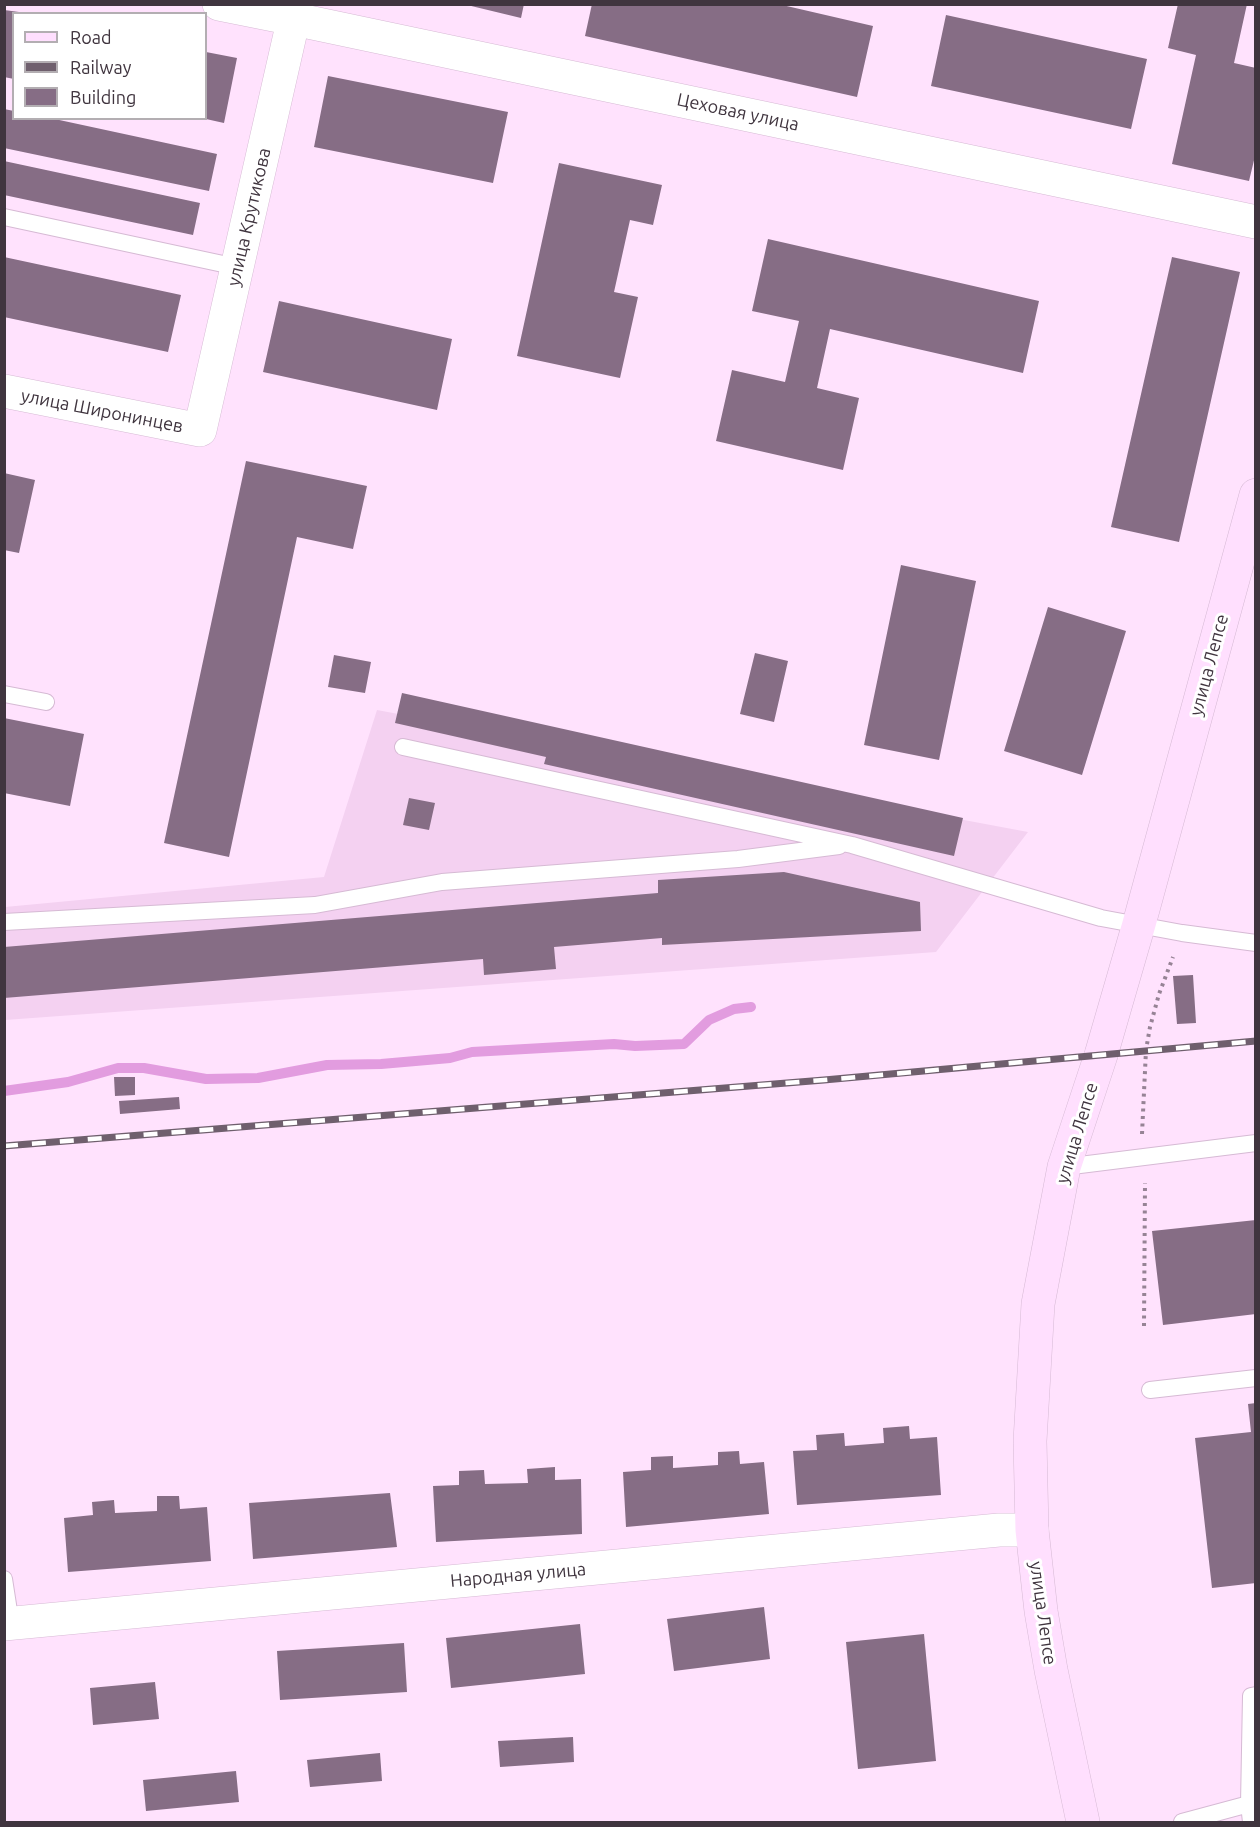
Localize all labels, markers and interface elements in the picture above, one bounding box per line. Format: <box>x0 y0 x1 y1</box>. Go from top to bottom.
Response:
legend <box>12 12 207 120</box>
text: Road <box>70 27 112 47</box>
text: Railway <box>70 57 131 77</box>
text: Building <box>70 87 136 107</box>
street label: Цеховая улица <box>675 89 801 135</box>
street label: улица Крутикова <box>223 146 275 288</box>
street label: улица Широнинцев <box>19 385 185 437</box>
street label: улица Лепсе <box>1185 612 1233 718</box>
street label: улица Лепсе <box>1051 1080 1103 1186</box>
street label: Народная улица <box>449 1558 587 1592</box>
street label: улица Лепсе <box>1025 1560 1061 1666</box>

